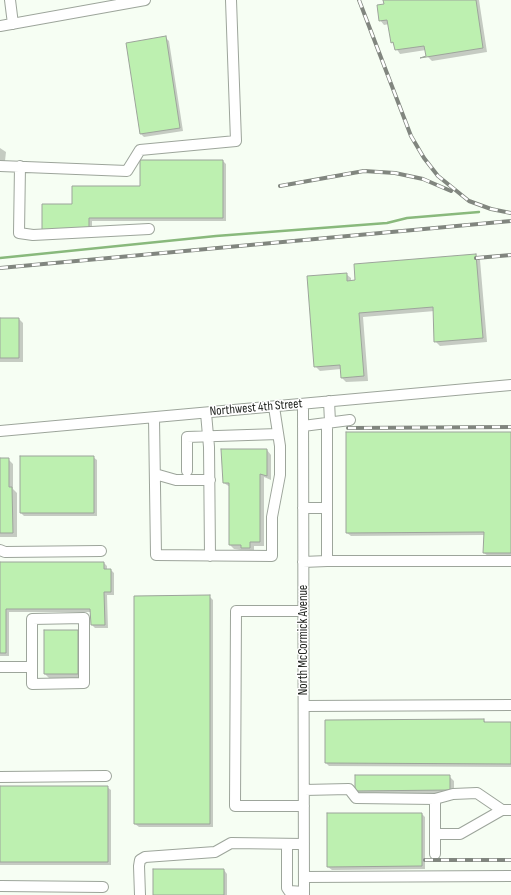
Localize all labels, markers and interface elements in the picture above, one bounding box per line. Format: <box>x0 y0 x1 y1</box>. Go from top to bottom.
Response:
street label: Northwest 4th Street <box>209 396 303 420</box>
street label: North McCormick Avenue <box>296 585 312 695</box>

